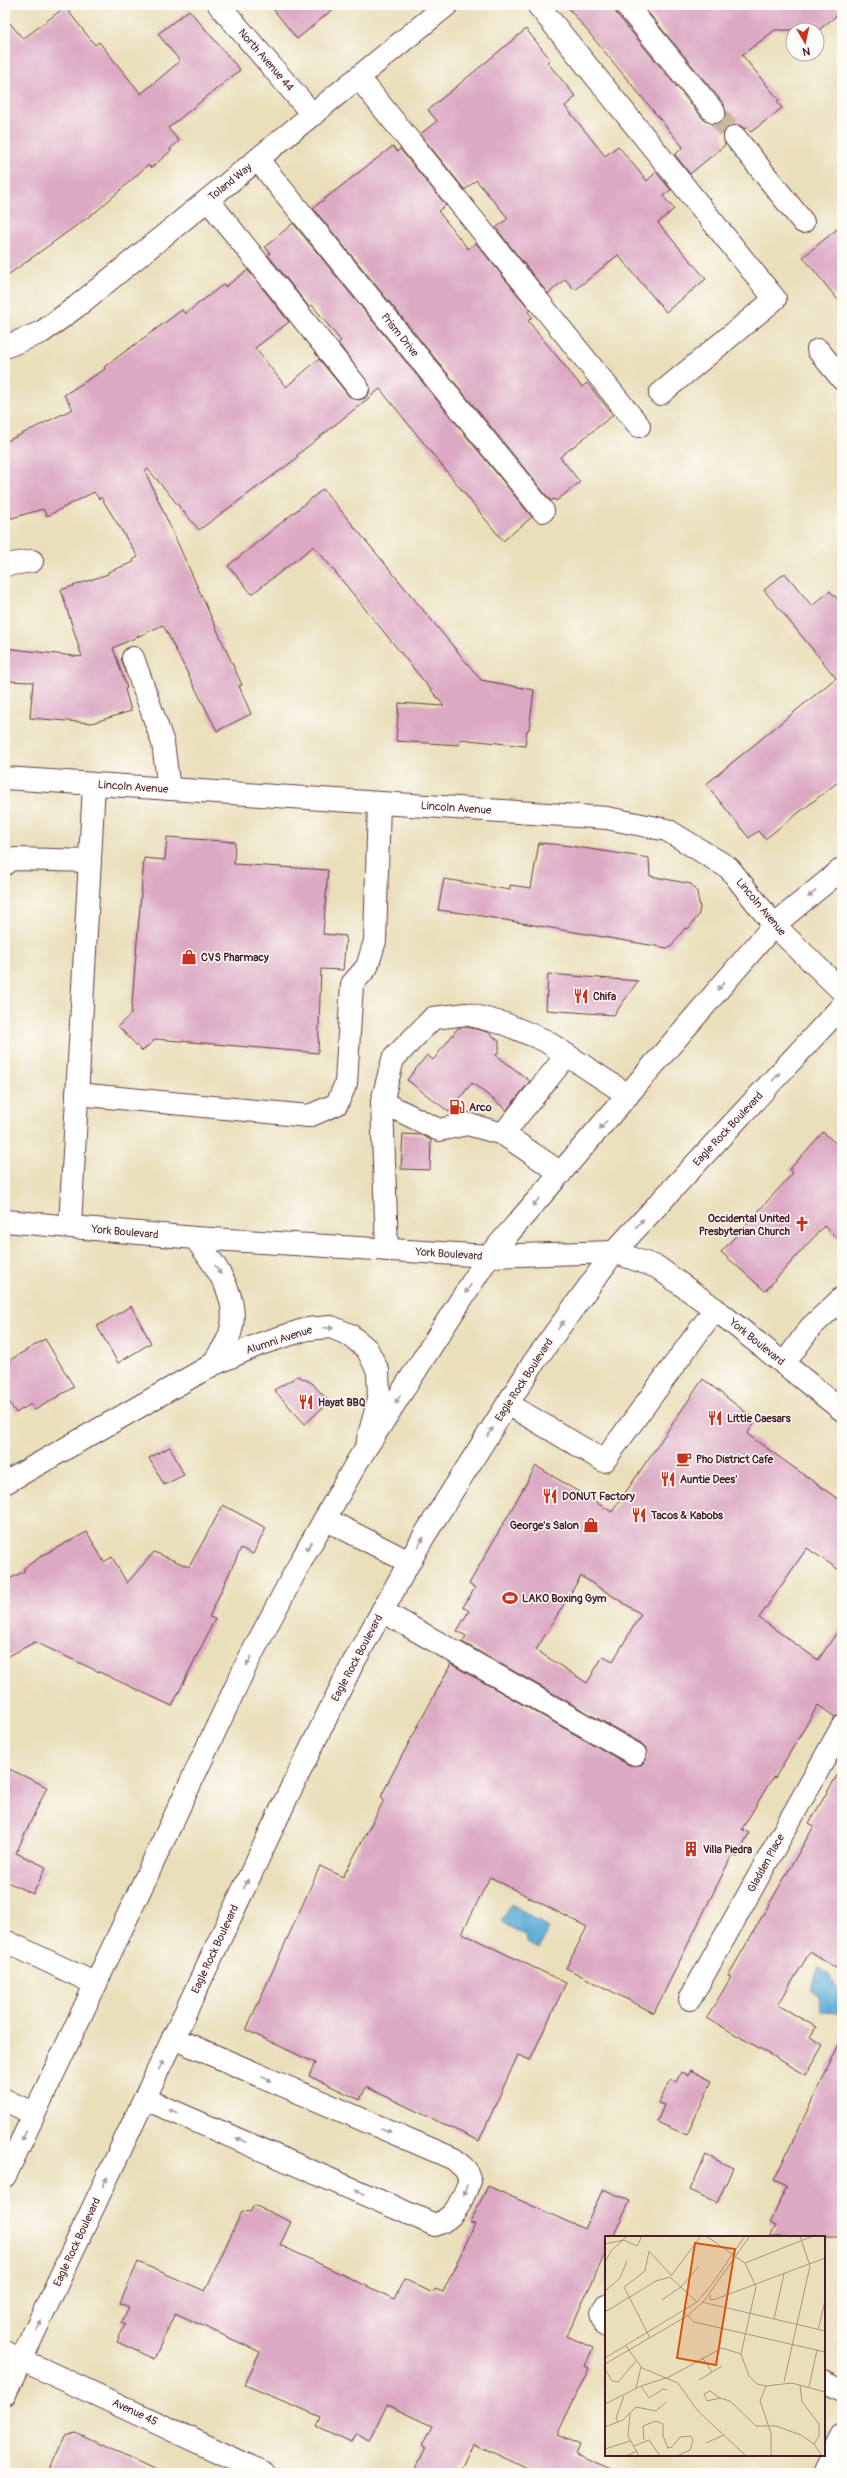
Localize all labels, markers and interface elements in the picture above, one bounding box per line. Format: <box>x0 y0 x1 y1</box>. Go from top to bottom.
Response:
north arrow <box>785 22 825 62</box>
street label: North Avenue 44 <box>235 26 297 94</box>
text: N <box>801 44 811 58</box>
street label: Toland Way <box>206 160 255 203</box>
street label: Prism Drive <box>378 311 422 360</box>
street label: Lincoln Avenue <box>97 778 169 796</box>
street label: Lincoln Avenue <box>420 799 492 817</box>
street label: Lincoln Avenue <box>733 876 789 939</box>
one-way arrow <box>807 889 817 898</box>
shop icon: CVS Pharmacy <box>180 948 198 966</box>
place label: CVS Pharmacy <box>201 951 269 964</box>
one-way arrow <box>717 981 726 992</box>
restaurant icon: Chifa <box>572 987 590 1005</box>
place label: Chifa <box>593 990 616 1003</box>
one-way arrow <box>772 1072 781 1082</box>
street label: Eagle Rock Boulevard <box>690 1089 766 1169</box>
fuel station icon: Arco <box>448 1098 466 1116</box>
place label: Arco <box>469 1101 492 1114</box>
one-way arrow <box>598 1119 607 1130</box>
one-way arrow <box>531 1197 540 1207</box>
place label: Occidental United Presbyterian Church <box>699 1212 790 1238</box>
church icon: Occidental United Presbyterian Church <box>793 1215 811 1233</box>
one-way arrow <box>636 1218 645 1229</box>
street label: York Boulevard <box>90 1223 159 1241</box>
street label: York Boulevard <box>414 1245 483 1263</box>
one-way arrow <box>214 1264 221 1276</box>
one-way arrow <box>464 1284 472 1294</box>
street label: York Boulevard <box>726 1315 787 1368</box>
one-way arrow <box>557 1320 565 1330</box>
street label: Alumni Avenue <box>244 1323 314 1357</box>
one-way arrow <box>322 1325 335 1331</box>
street label: Eagle Rock Boulevard <box>492 1336 556 1424</box>
restaurant icon: Hayat BBQ <box>297 1393 315 1411</box>
one-way arrow <box>394 1393 402 1404</box>
place label: Hayat BBQ <box>318 1396 366 1409</box>
restaurant icon: Little Caesars <box>706 1409 724 1427</box>
place label: Little Caesars <box>727 1412 791 1425</box>
one-way arrow <box>486 1427 494 1437</box>
cafe icon: Pho District Cafe <box>675 1450 693 1468</box>
place label: Pho District Cafe <box>696 1453 774 1466</box>
restaurant icon: Auntie Dees' <box>659 1470 677 1488</box>
place label: Auntie Dees' <box>680 1473 737 1486</box>
restaurant icon: DONUT Factory <box>541 1487 559 1505</box>
place label: DONUT Factory <box>562 1490 635 1503</box>
restaurant icon: Tacos & Kabobs <box>630 1506 648 1524</box>
place label: Tacos & Kabobs <box>650 1509 723 1522</box>
shop icon: George's Salon <box>582 1516 600 1534</box>
place label: George's Salon <box>510 1519 579 1532</box>
one-way arrow <box>417 1536 424 1547</box>
one-way arrow <box>306 1540 313 1552</box>
sports icon: LAKO Boxing Gym <box>501 1589 519 1607</box>
place label: LAKO Boxing Gym <box>522 1592 607 1605</box>
street label: Eagle Rock Boulevard <box>329 1612 385 1704</box>
one-way arrow <box>246 1655 252 1667</box>
street label: Gladden Place <box>745 1831 788 1894</box>
building icon: Villa Piedra <box>682 1840 700 1858</box>
place label: Villa Piedra <box>703 1843 752 1856</box>
one-way arrow <box>243 1878 249 1889</box>
street label: Eagle Rock Boulevard <box>189 1903 241 1995</box>
one-way arrow <box>158 2059 164 2070</box>
one-way arrow <box>261 2075 273 2082</box>
one-way arrow <box>168 2108 179 2114</box>
one-way arrow <box>381 2127 392 2133</box>
one-way arrow <box>21 2130 27 2142</box>
one-way arrow <box>234 2137 246 2143</box>
one-way arrow <box>102 2176 108 2188</box>
one-way arrow <box>462 2185 468 2196</box>
one-way arrow <box>354 2189 366 2196</box>
street label: Eagle Rock Boulevard <box>51 2196 103 2288</box>
inset map <box>605 2236 825 2456</box>
one-way arrow <box>35 2319 41 2331</box>
street label: Avenue 45 <box>110 2396 160 2428</box>

